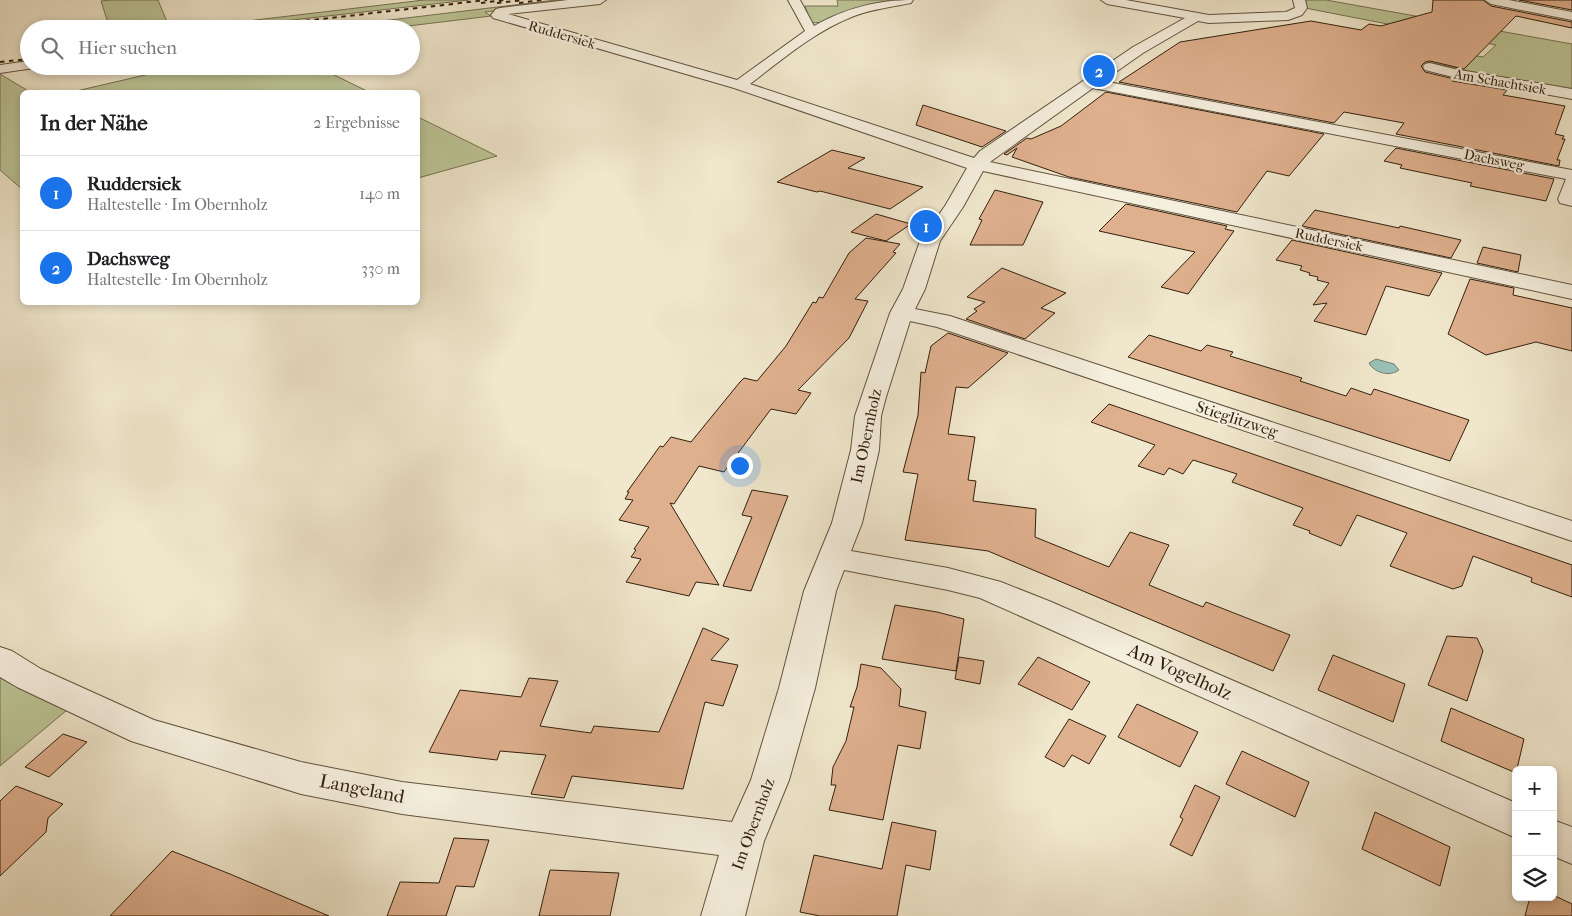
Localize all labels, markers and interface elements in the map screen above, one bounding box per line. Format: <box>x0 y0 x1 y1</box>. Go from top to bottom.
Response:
street label: Ruddersiek <box>526 17 598 53</box>
search box <box>20 20 420 75</box>
icon: search <box>38 34 66 62</box>
text: Hier suchen <box>78 37 177 59</box>
pin: 2 <box>1083 52 1115 90</box>
street label: Am Schachtsiek <box>1451 65 1548 99</box>
text: In der Nähe <box>40 111 148 135</box>
text: 2 Ergebnisse <box>313 113 400 132</box>
street label: Dachsweg <box>1463 146 1526 174</box>
text: Ruddersiek <box>87 173 181 195</box>
text: 1 <box>53 184 59 203</box>
text: 140 m <box>359 184 400 203</box>
text: Haltestelle · Im Obernholz <box>87 195 268 214</box>
pin: 1 <box>910 207 942 245</box>
street label: Ruddersiek <box>1293 224 1365 256</box>
text: Dachsweg <box>87 248 170 270</box>
text: 2 <box>52 259 60 278</box>
text: 330 m <box>361 259 400 278</box>
text: Haltestelle · Im Obernholz <box>87 270 268 289</box>
street label: Im Obernholz <box>847 387 885 485</box>
street label: Stieglitzweg <box>1194 397 1281 441</box>
your location <box>727 453 753 479</box>
street label: Am Vogelholz <box>1124 639 1235 705</box>
map controls <box>1512 766 1557 901</box>
button: + <box>1512 766 1557 811</box>
street label: Langeland <box>318 770 407 808</box>
street label: Im Obernholz <box>728 775 778 873</box>
button: − <box>1512 811 1557 856</box>
button: layers <box>1512 856 1557 901</box>

